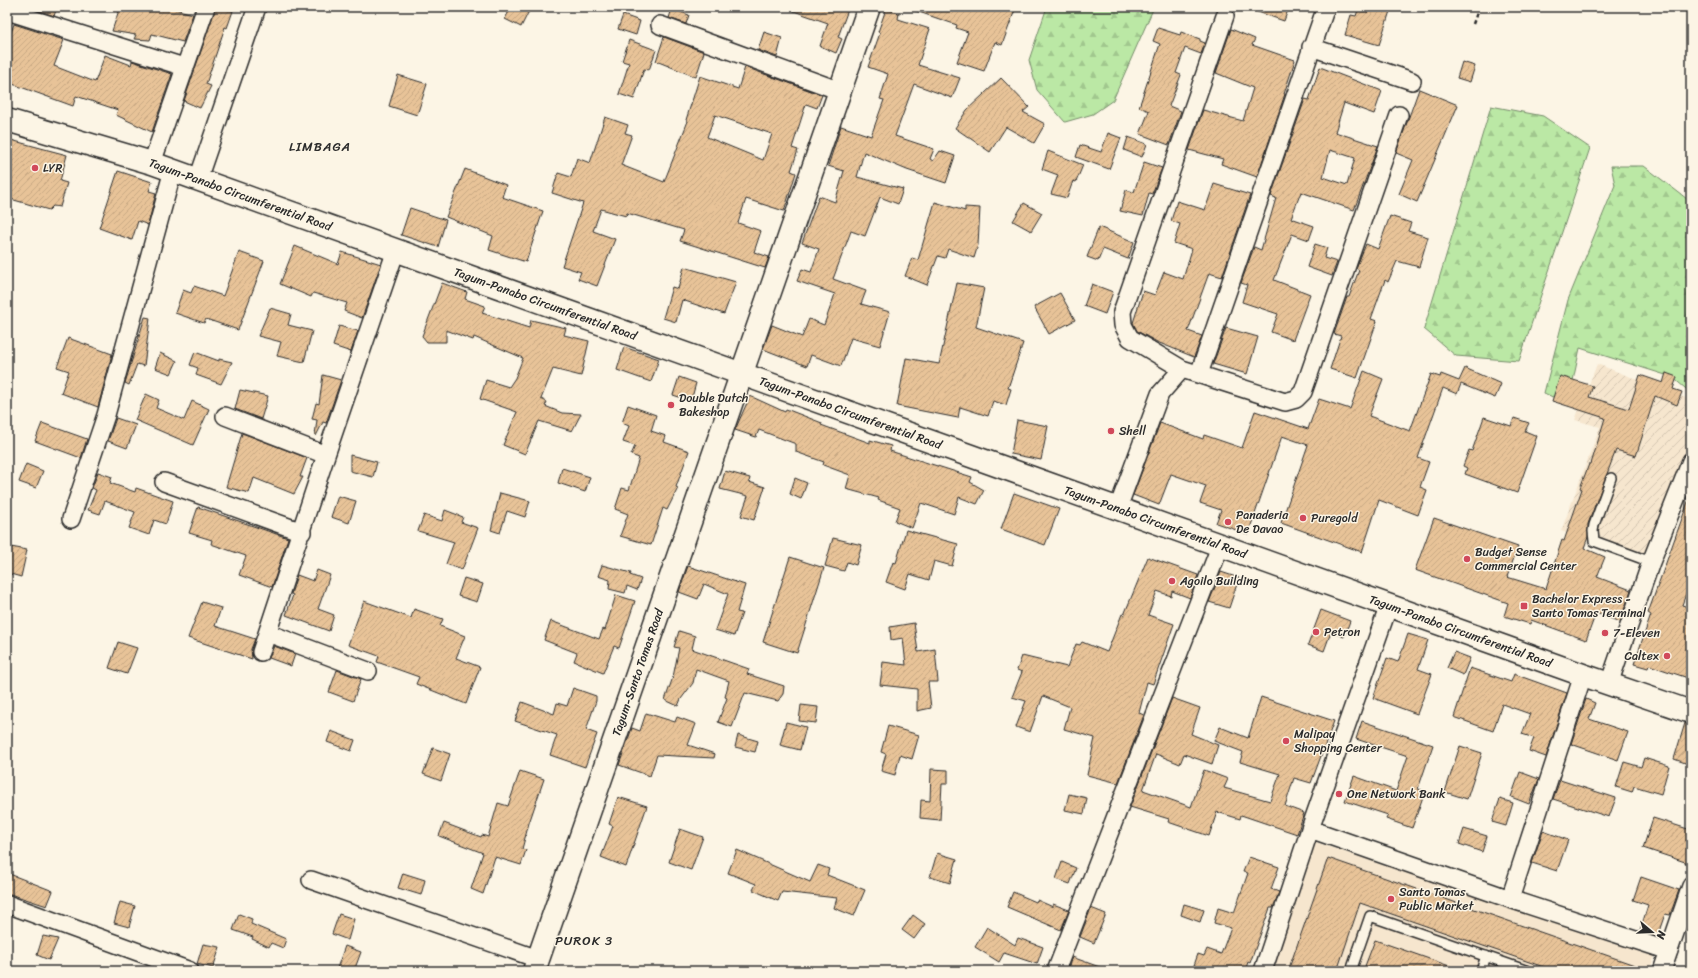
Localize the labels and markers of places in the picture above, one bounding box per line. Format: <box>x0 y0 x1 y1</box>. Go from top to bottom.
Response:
place label: LYR <box>43 157 62 179</box>
marker: LYR <box>30 163 40 173</box>
place label: Double Dutch Bakeshop <box>679 387 748 423</box>
marker: Double Dutch Bakeshop <box>666 400 676 410</box>
place label: Shell <box>1119 420 1146 442</box>
marker: Shell <box>1106 426 1116 436</box>
place label: Panaderia De Davao <box>1236 504 1289 540</box>
place label: Puregold <box>1311 507 1359 529</box>
marker: Puregold <box>1298 513 1308 523</box>
marker: Panaderia De Davao <box>1223 517 1233 527</box>
place label: Budget Sense Commercial Center <box>1475 541 1577 577</box>
marker: Budget Sense Commercial Center <box>1462 554 1472 564</box>
place label: Agoilo Building <box>1179 570 1259 592</box>
marker: Agoilo Building <box>1167 576 1177 586</box>
place label: Bachelor Express - Santo Tomas Terminal <box>1532 588 1647 624</box>
marker: Bachelor Express - Santo Tomas Terminal <box>1519 601 1529 611</box>
place label: Petron <box>1324 621 1361 643</box>
place label: 7-Eleven <box>1613 622 1660 644</box>
marker: Petron <box>1311 627 1321 637</box>
marker: 7-Eleven <box>1600 628 1610 638</box>
place label: Caltex <box>1625 645 1660 667</box>
marker: Caltex <box>1662 651 1672 661</box>
place label: Malipay Shopping Center <box>1294 723 1383 759</box>
marker: Malipay Shopping Center <box>1281 736 1291 746</box>
place label: One Network Bank <box>1347 783 1446 805</box>
marker: One Network Bank <box>1334 789 1344 799</box>
place label: Santo Tomas Public Market <box>1399 881 1474 917</box>
marker: Santo Tomas Public Market <box>1386 894 1396 904</box>

